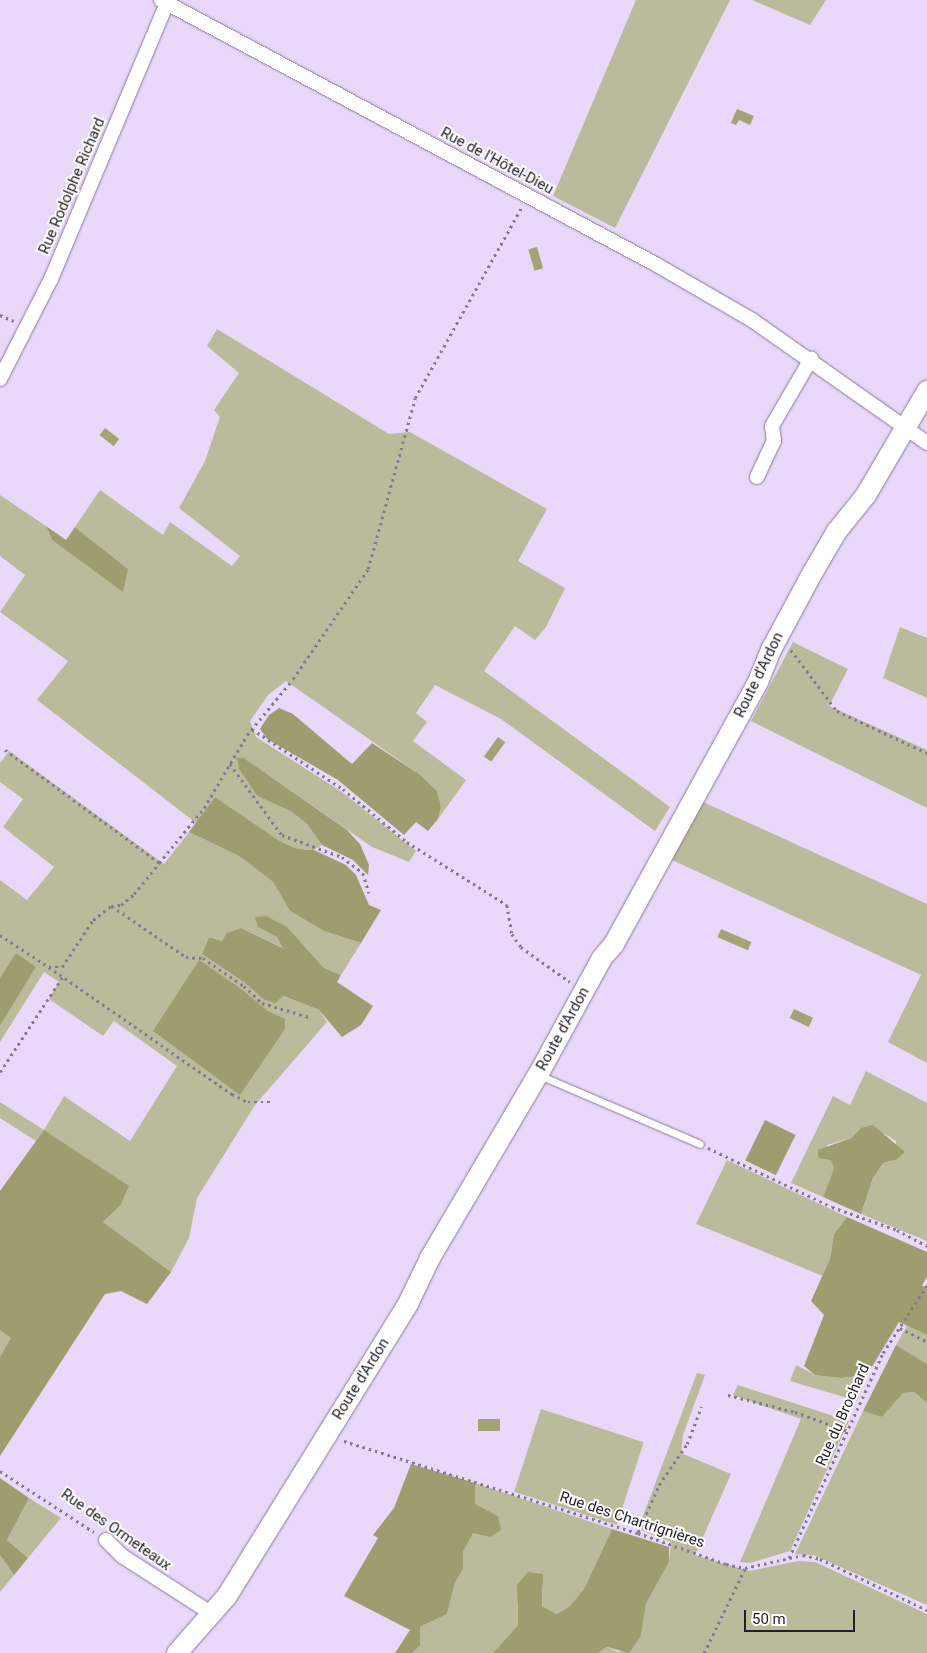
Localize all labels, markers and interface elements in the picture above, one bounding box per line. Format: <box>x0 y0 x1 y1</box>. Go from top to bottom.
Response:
street label: Rue Rodolphe Richard <box>35 115 109 257</box>
street label: Rue de l'Hôtel-Dieu <box>437 124 557 198</box>
street label: Route d'Ardon <box>731 629 787 721</box>
street label: Route d'Ardon <box>533 984 593 1074</box>
street label: Route d'Ardon <box>329 1335 393 1423</box>
street label: Rue du Brochard <box>812 1361 874 1469</box>
street label: Rue des Ormeteaux <box>57 1485 175 1575</box>
street label: Rue des Chartrignières <box>557 1488 707 1552</box>
scale bar <box>747 1600 858 1632</box>
text: 50 m <box>752 1610 786 1628</box>

